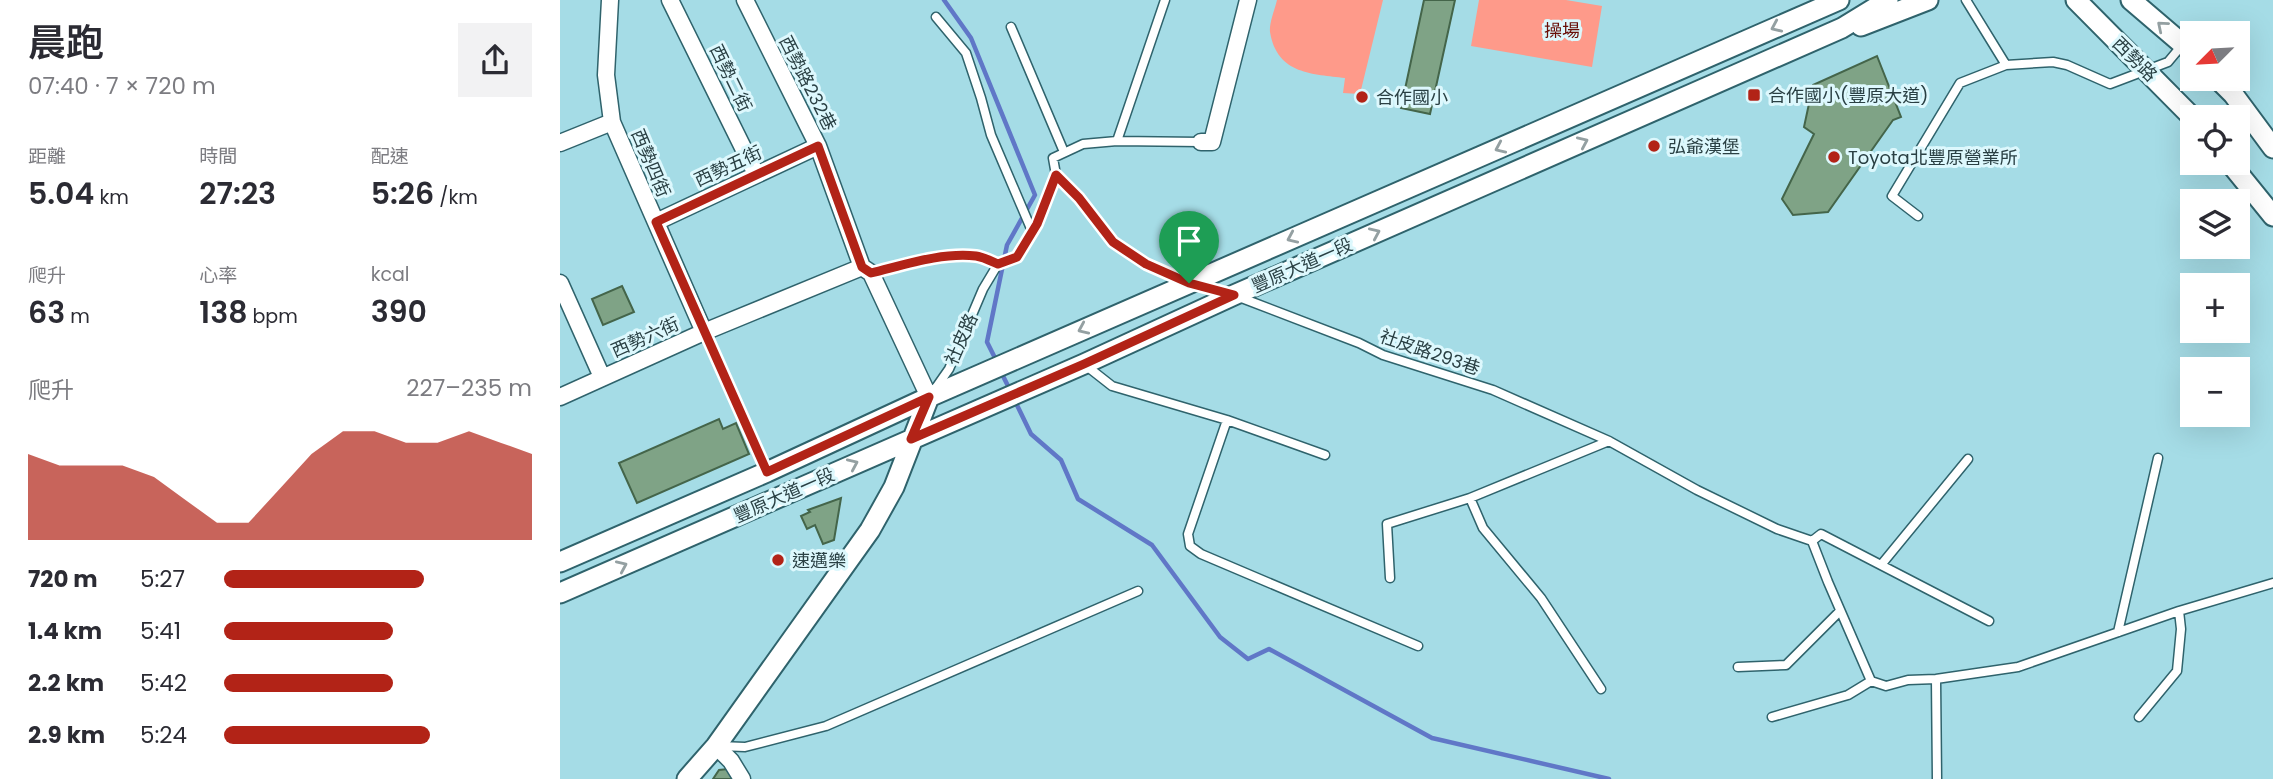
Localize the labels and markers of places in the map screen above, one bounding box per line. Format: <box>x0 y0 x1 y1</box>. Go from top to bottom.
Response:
place label: 合作國小(豐原大道) <box>1768 83 1928 108</box>
place label: 合作國小 <box>1376 85 1448 110</box>
marker: 合作國小(豐原大道) <box>1746 87 1762 103</box>
marker: 合作國小 <box>1354 89 1370 105</box>
place label: 弘爺漢堡 <box>1668 134 1740 159</box>
marker: 弘爺漢堡 <box>1646 138 1662 154</box>
place label: Toyota北豐原營業所 <box>1848 145 2018 170</box>
marker: Toyota北豐原營業所 <box>1826 149 1842 165</box>
pin <box>1159 211 1219 283</box>
place label: 速邁樂 <box>792 548 846 573</box>
marker: 速邁樂 <box>770 552 786 568</box>

